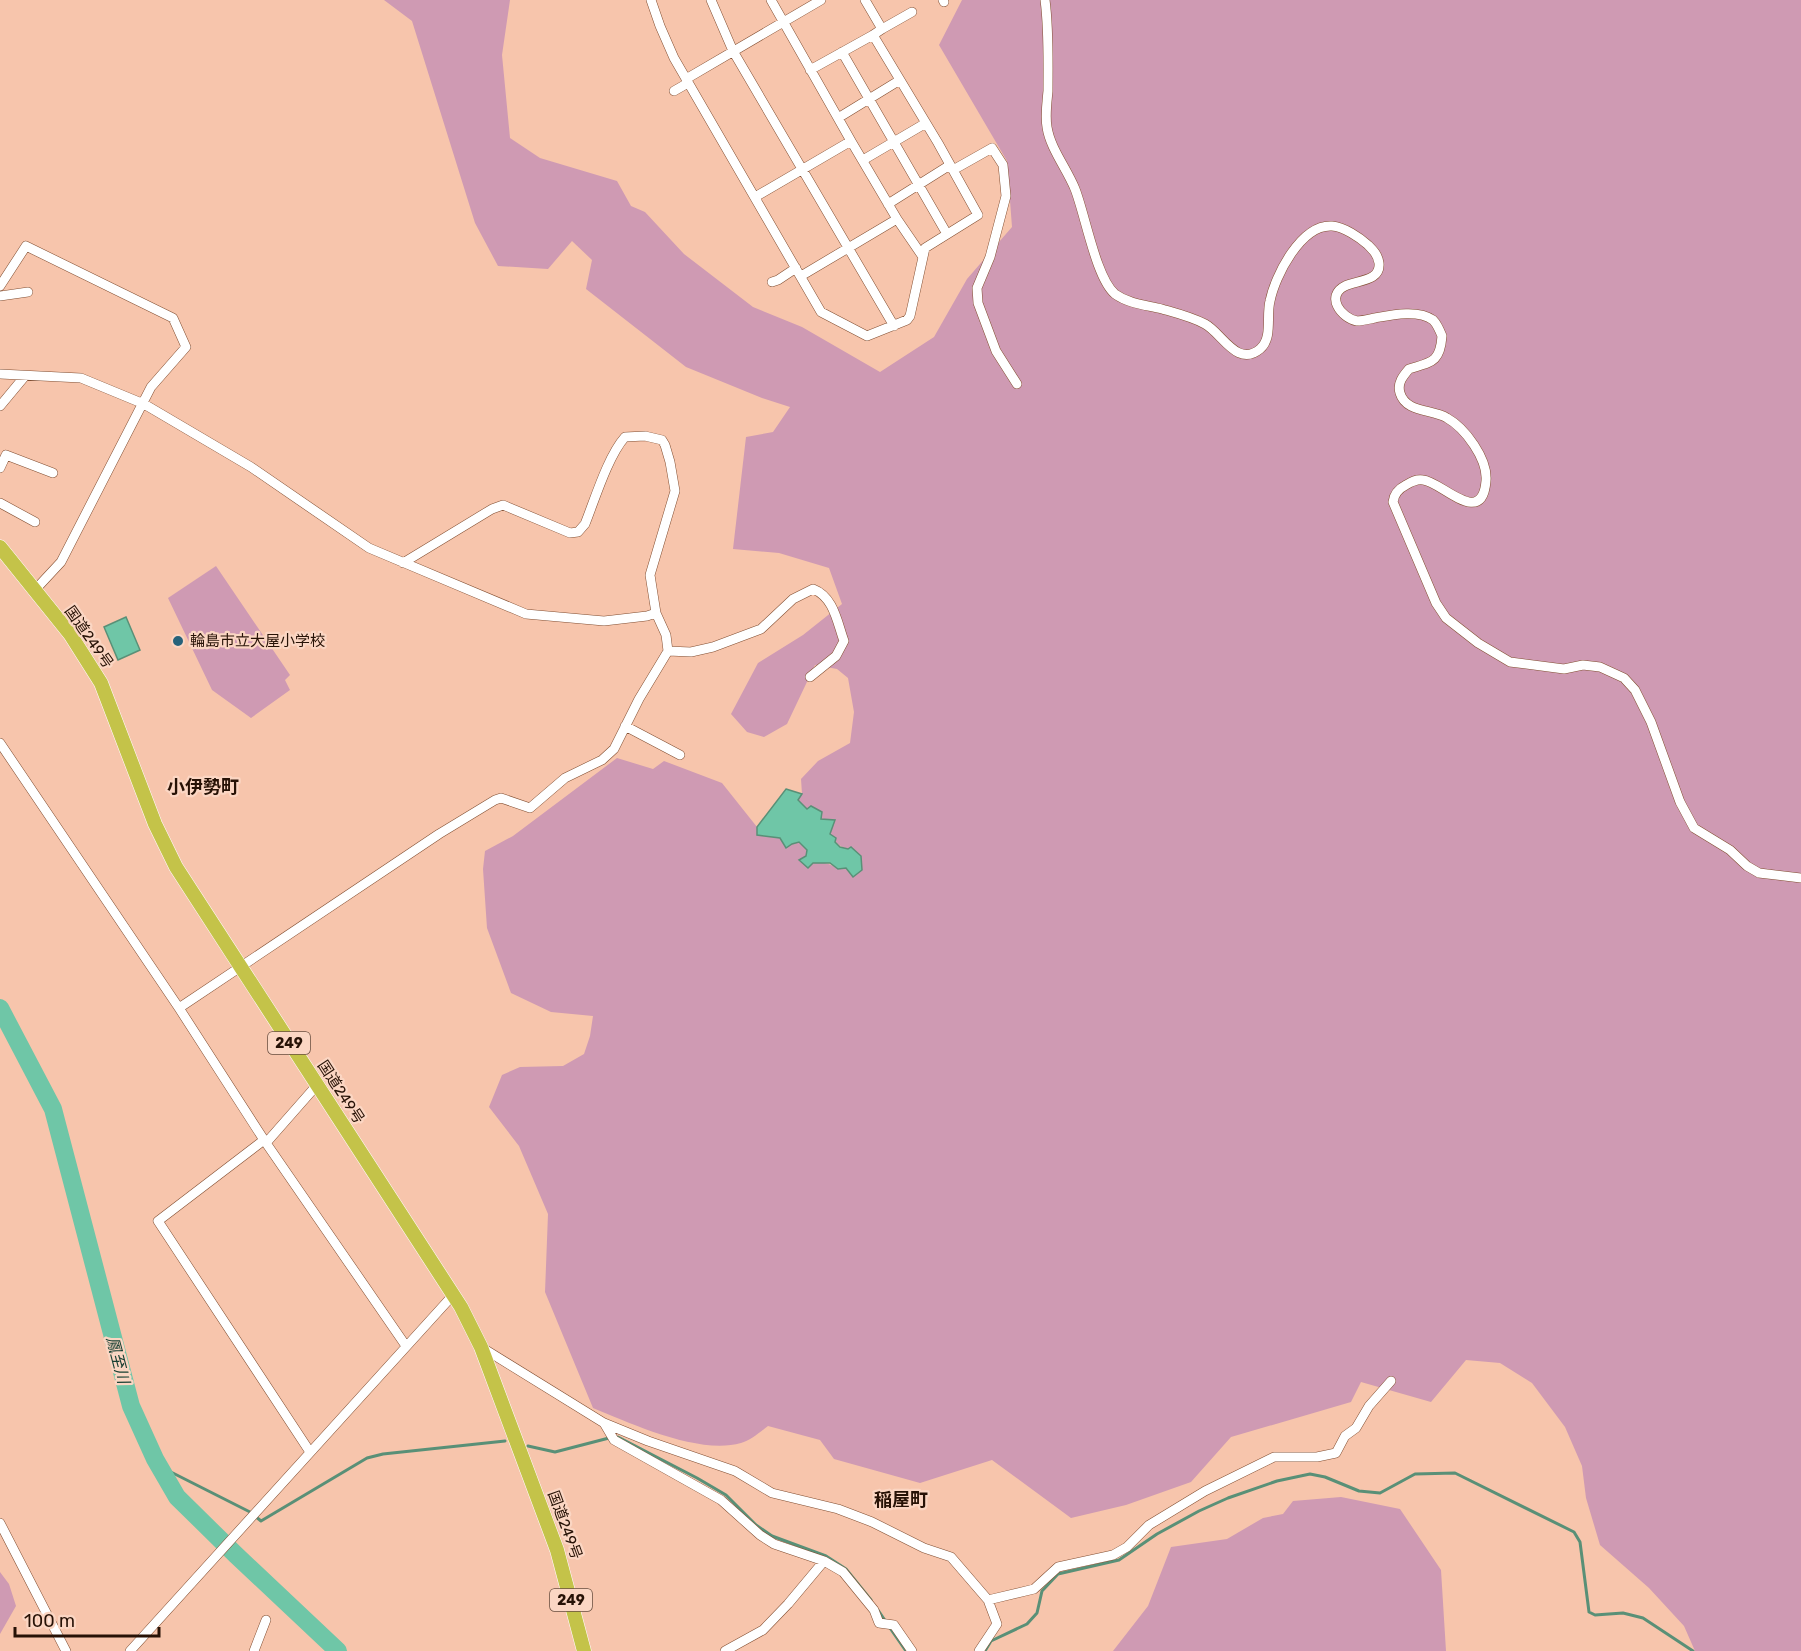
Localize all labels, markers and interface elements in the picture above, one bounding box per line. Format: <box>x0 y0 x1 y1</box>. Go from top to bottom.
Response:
street label: 国道249号 <box>61 602 117 672</box>
place label: 輪島市立大屋小学校 <box>190 632 325 650</box>
marker: 輪島市立大屋小学校 <box>171 634 185 648</box>
district label: 小伊勢町 <box>167 776 239 798</box>
road number: 249 <box>268 1032 310 1054</box>
street label: 国道249号 <box>314 1057 368 1127</box>
water label: 鳳至川 <box>103 1334 134 1388</box>
street label: 国道249号 <box>544 1488 586 1562</box>
district label: 稲屋町 <box>874 1489 928 1511</box>
road number: 249 <box>550 1589 592 1611</box>
scale bar <box>15 1600 159 1638</box>
text: 100 m <box>24 1610 75 1632</box>

